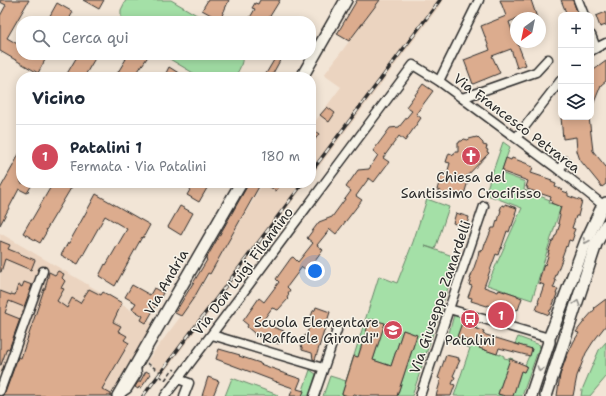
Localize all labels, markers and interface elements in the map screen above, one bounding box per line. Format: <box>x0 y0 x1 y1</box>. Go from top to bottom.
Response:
north arrow <box>510 12 546 48</box>
map controls <box>558 12 594 120</box>
button: + <box>558 12 594 48</box>
search box <box>16 16 316 60</box>
icon: search <box>30 27 52 49</box>
text: Cerca qui <box>62 28 129 48</box>
button: − <box>558 48 594 84</box>
street label: Via Francesco Petrarca <box>450 69 584 177</box>
button: layers <box>558 84 594 120</box>
text: Vicino <box>32 87 85 109</box>
text: Patalini 1 <box>70 138 142 158</box>
church icon: Chiesa del Santissimo Crocifisso <box>460 145 482 167</box>
text: 1 <box>42 148 48 165</box>
text: 180 m <box>261 148 300 165</box>
text: Fermata · Via Patalini <box>70 158 206 175</box>
place label: Chiesa del Santissimo Crocifisso <box>401 168 541 202</box>
street label: Via Don Luigi Filannino <box>189 203 297 339</box>
street label: Via Giuseppe Zanardelli <box>405 218 475 376</box>
one-way arrow <box>583 237 591 245</box>
street label: Via Andria <box>140 246 192 318</box>
your location <box>305 261 325 281</box>
pin: 1 <box>488 300 514 330</box>
one-way arrow <box>572 300 581 307</box>
bus stop icon: Patalini <box>459 308 481 330</box>
place label: Scuola Elementare "Raffaele Girondi" <box>254 313 379 347</box>
school or university icon: Scuola Elementare "Raffaele Girondi" <box>382 319 404 341</box>
place label: Patalini <box>445 331 495 349</box>
one-way arrow <box>536 365 545 372</box>

